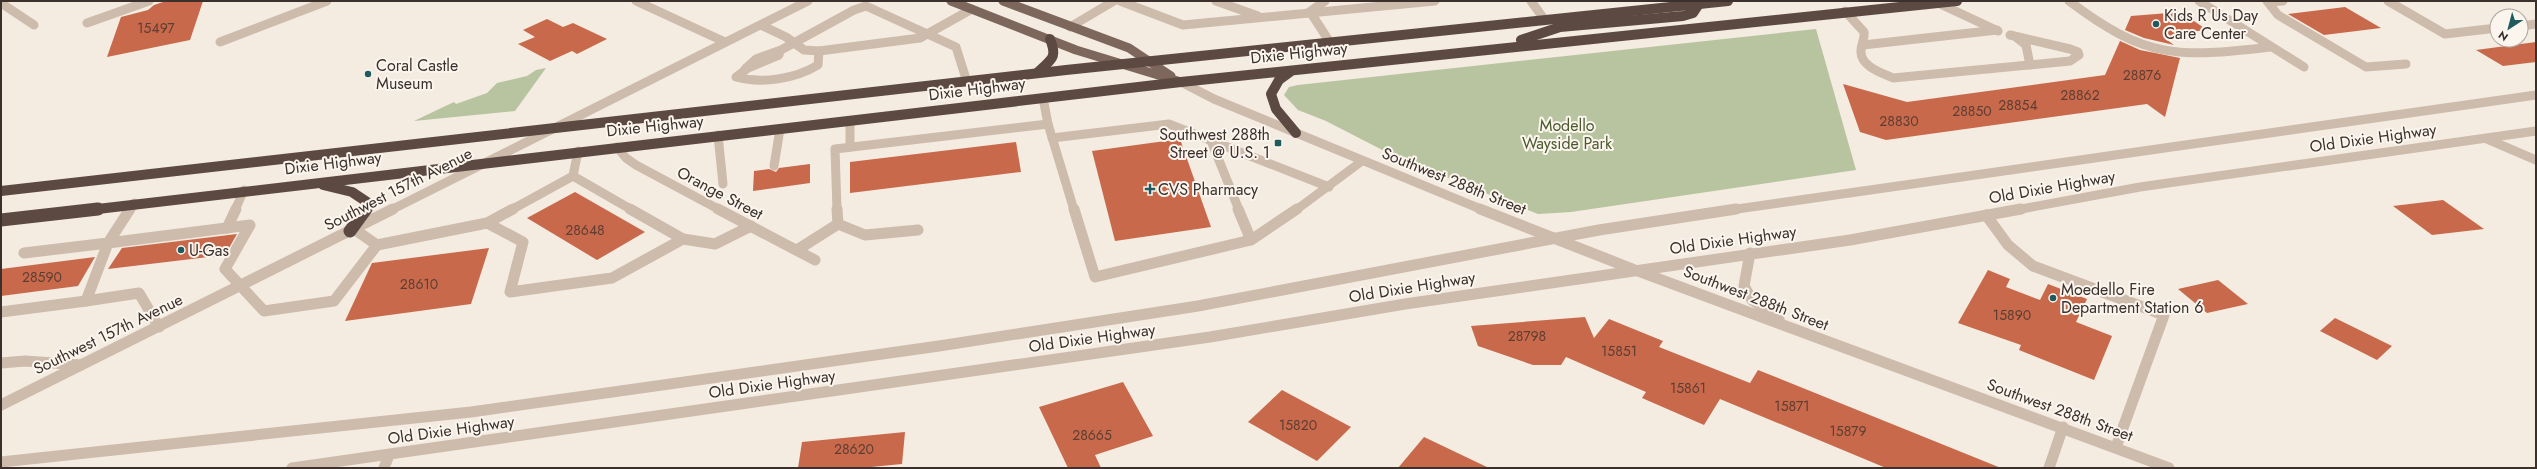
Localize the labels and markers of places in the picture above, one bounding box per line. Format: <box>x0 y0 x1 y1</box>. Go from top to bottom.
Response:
place label: Kids R Us Day Care Center <box>2164 4 2259 45</box>
marker: Kids R Us Day Care Center <box>2151 19 2161 29</box>
place label: Coral Castle Museum <box>376 54 458 95</box>
marker: Coral Castle Museum <box>363 69 373 79</box>
place label: Southwest 288th Street @ U.S. 1 <box>1159 123 1270 164</box>
marker: Southwest 288th Street @ U.S. 1 <box>1273 138 1283 148</box>
place label: CVS Pharmacy <box>1158 178 1259 201</box>
marker: CVS Pharmacy <box>1145 184 1155 194</box>
place label: U-Gas <box>189 239 229 262</box>
marker: U-Gas <box>176 245 186 255</box>
place label: Moedello Fire Department Station 6 <box>2061 278 2203 319</box>
marker: Moedello Fire Department Station 6 <box>2048 293 2058 303</box>

